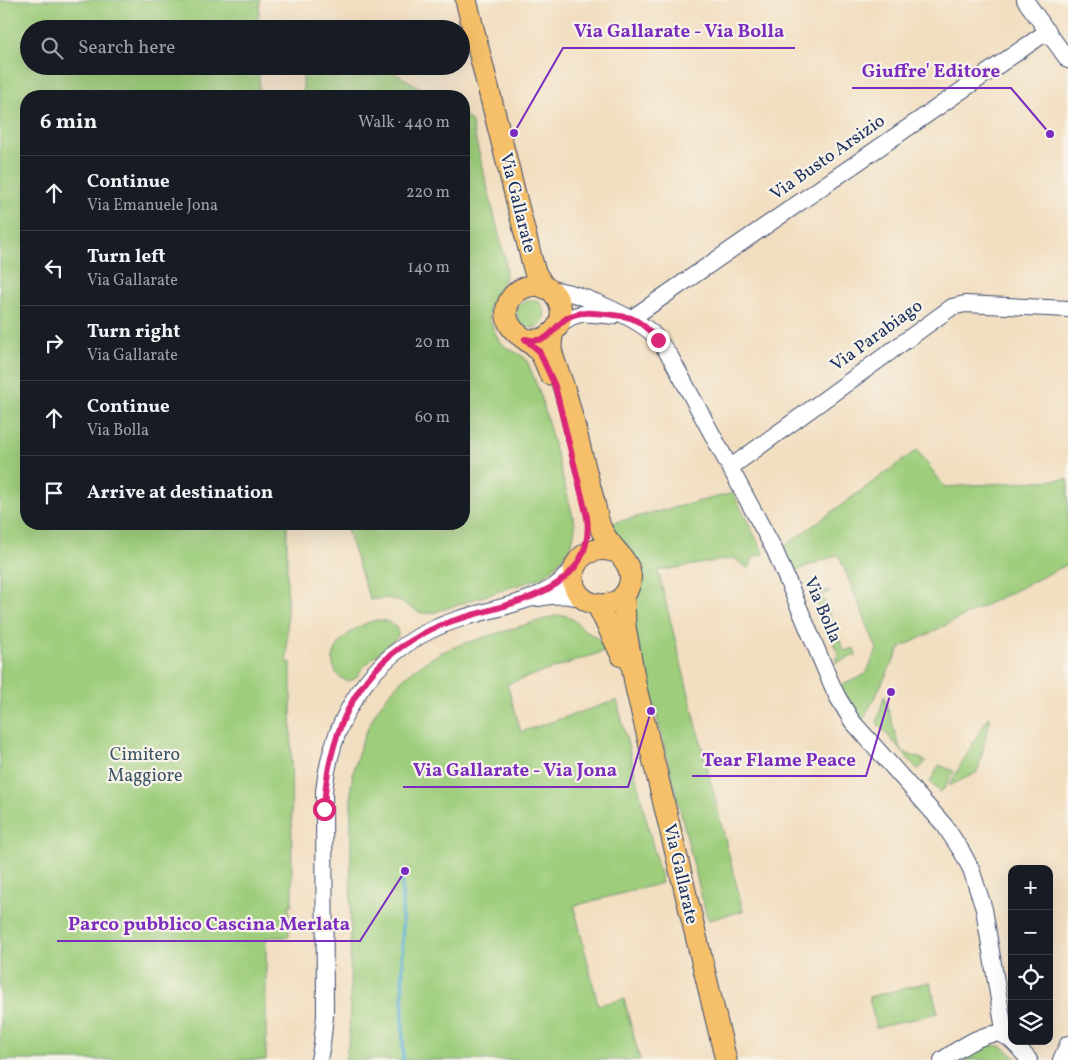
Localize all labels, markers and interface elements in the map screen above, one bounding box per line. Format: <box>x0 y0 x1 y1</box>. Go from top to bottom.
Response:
callout: Via Gallarate - Via Bolla <box>563 14 795 48</box>
text: Via Gallarate - Via Bolla <box>574 19 784 45</box>
search box <box>20 20 470 75</box>
icon: search <box>38 34 66 62</box>
text: Search here <box>78 35 175 61</box>
callout: Giuffre' Editore <box>852 54 1011 88</box>
text: Giuffre' Editore <box>862 59 1001 85</box>
text: 6 min <box>40 108 97 137</box>
street label: Via Busto Arsizio <box>765 109 891 207</box>
text: Walk · 440 m <box>358 112 450 134</box>
street label: Via Gallarate <box>493 150 541 256</box>
text: Continue <box>87 169 170 195</box>
icon: ahead <box>40 179 68 207</box>
text: 220 m <box>406 182 450 204</box>
text: Via Emanuele Jona <box>87 195 218 217</box>
text: Turn left <box>87 244 166 270</box>
icon: left <box>40 254 68 282</box>
text: 140 m <box>408 257 450 279</box>
text: Via Gallarate <box>87 270 178 292</box>
street label: Via Parabiago <box>826 294 928 378</box>
text: Turn right <box>87 319 180 345</box>
icon: right <box>40 329 68 357</box>
route end <box>647 329 670 352</box>
text: 20 m <box>415 332 450 354</box>
text: Via Gallarate <box>87 345 178 367</box>
text: Continue <box>87 394 170 420</box>
icon: ahead <box>40 404 68 432</box>
text: 60 m <box>415 407 450 429</box>
text: Via Bolla <box>87 420 149 442</box>
icon: arrive <box>40 479 68 507</box>
text: Arrive at destination <box>87 480 273 506</box>
street label: Via Bolla <box>797 573 847 647</box>
callout: Tear Flame Peace <box>692 742 866 776</box>
park label: Cimitero Maggiore <box>107 743 183 789</box>
text: Tear Flame Peace <box>702 748 856 774</box>
callout: Via Gallarate - Via Jona <box>403 753 628 787</box>
text: Via Gallarate - Via Jona <box>413 758 617 784</box>
route start <box>313 798 336 821</box>
street label: Via Gallarate <box>656 821 704 927</box>
map controls <box>1008 865 1053 1045</box>
button: + <box>1008 865 1053 910</box>
callout: Parco pubblico Cascina Merlata <box>57 907 360 941</box>
button: − <box>1008 910 1053 955</box>
text: Parco pubblico Cascina Merlata <box>68 912 350 938</box>
button: locate <box>1008 955 1053 1000</box>
button: layers <box>1008 1000 1053 1045</box>

